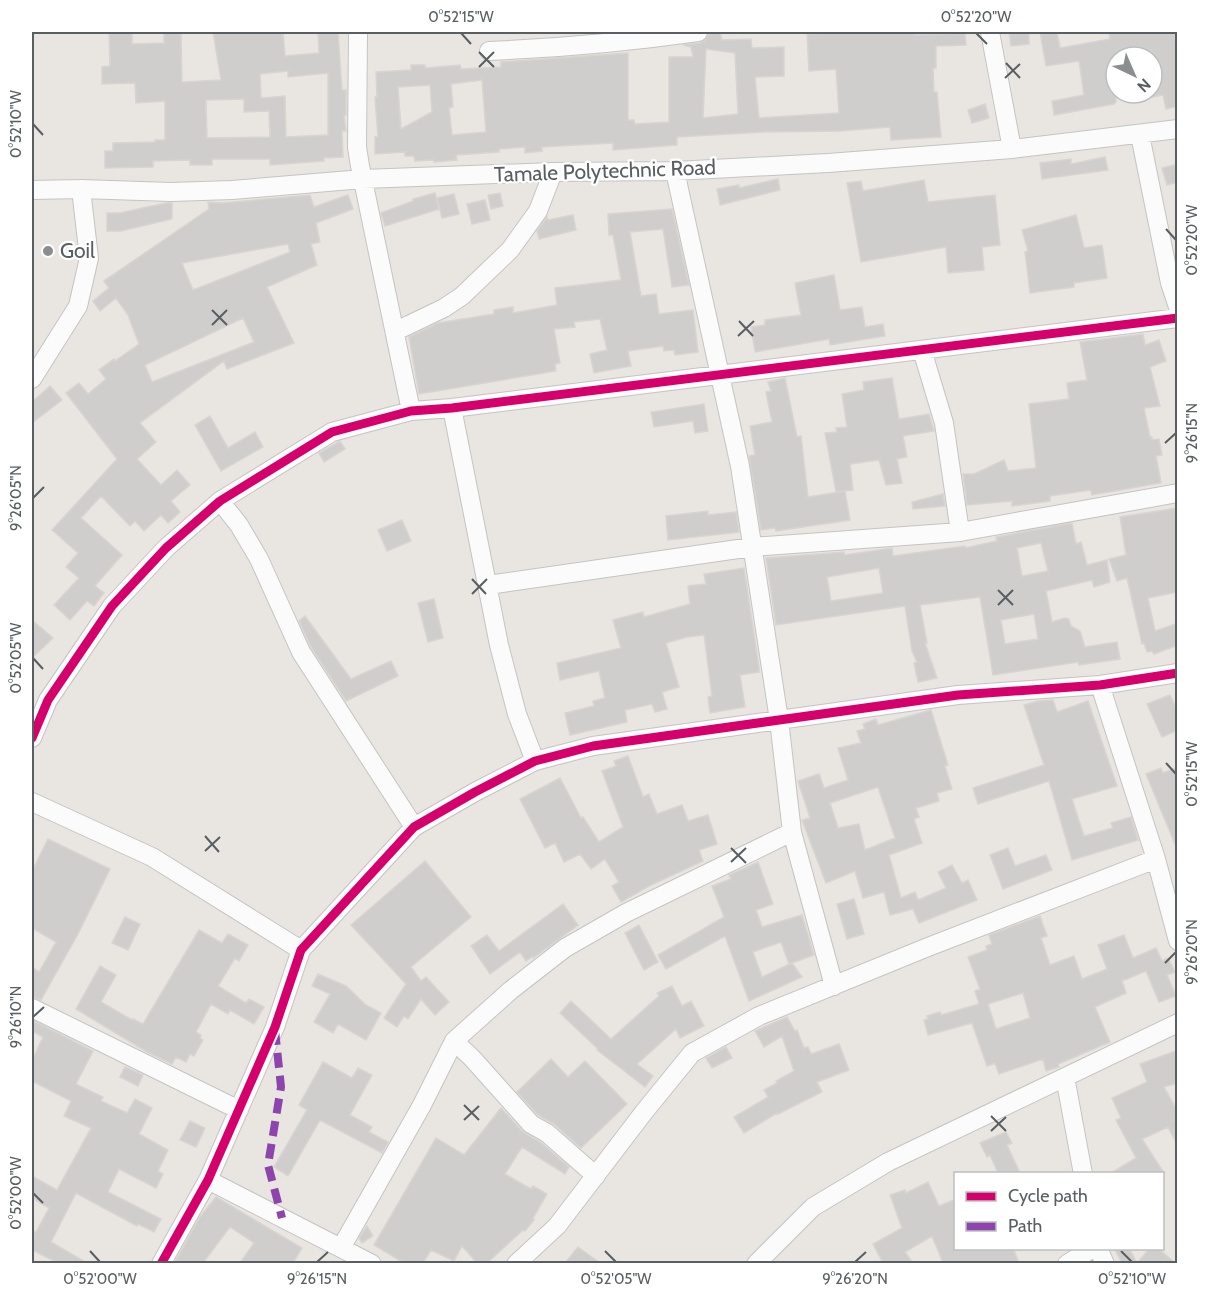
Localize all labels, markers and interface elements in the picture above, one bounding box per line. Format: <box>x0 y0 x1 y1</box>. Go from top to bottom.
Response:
text: 0°52'15"W <box>428 8 495 26</box>
text: 0°52'20"W <box>941 8 1012 26</box>
north arrow <box>1104 45 1164 105</box>
text: N <box>1133 75 1155 96</box>
text: 0°52'10"W <box>7 89 25 158</box>
street label: Tamale Polytechnic Road <box>494 154 716 187</box>
text: 0°52'20"W <box>1183 204 1201 275</box>
place label: Goil <box>60 238 95 263</box>
marker: Goil <box>41 244 55 258</box>
text: 9°26'15"N <box>1183 403 1201 463</box>
text: 9°26'05"N <box>7 465 25 531</box>
text: 0°52'05"W <box>7 622 25 694</box>
text: 0°52'15"W <box>1183 740 1201 807</box>
text: 9°26'20"N <box>1183 919 1201 985</box>
text: 9°26'10"N <box>7 986 25 1048</box>
text: 0°52'00"W <box>7 1156 25 1230</box>
legend <box>954 1172 1164 1250</box>
text: Cycle path <box>1008 1185 1088 1207</box>
text: Path <box>1008 1215 1042 1237</box>
text: 0°52'00"W <box>63 1270 137 1288</box>
text: 9°26'15"N <box>287 1270 347 1288</box>
text: 0°52'05"W <box>581 1270 652 1288</box>
text: 9°26'20"N <box>822 1270 888 1288</box>
text: 0°52'10"W <box>1098 1270 1167 1288</box>

